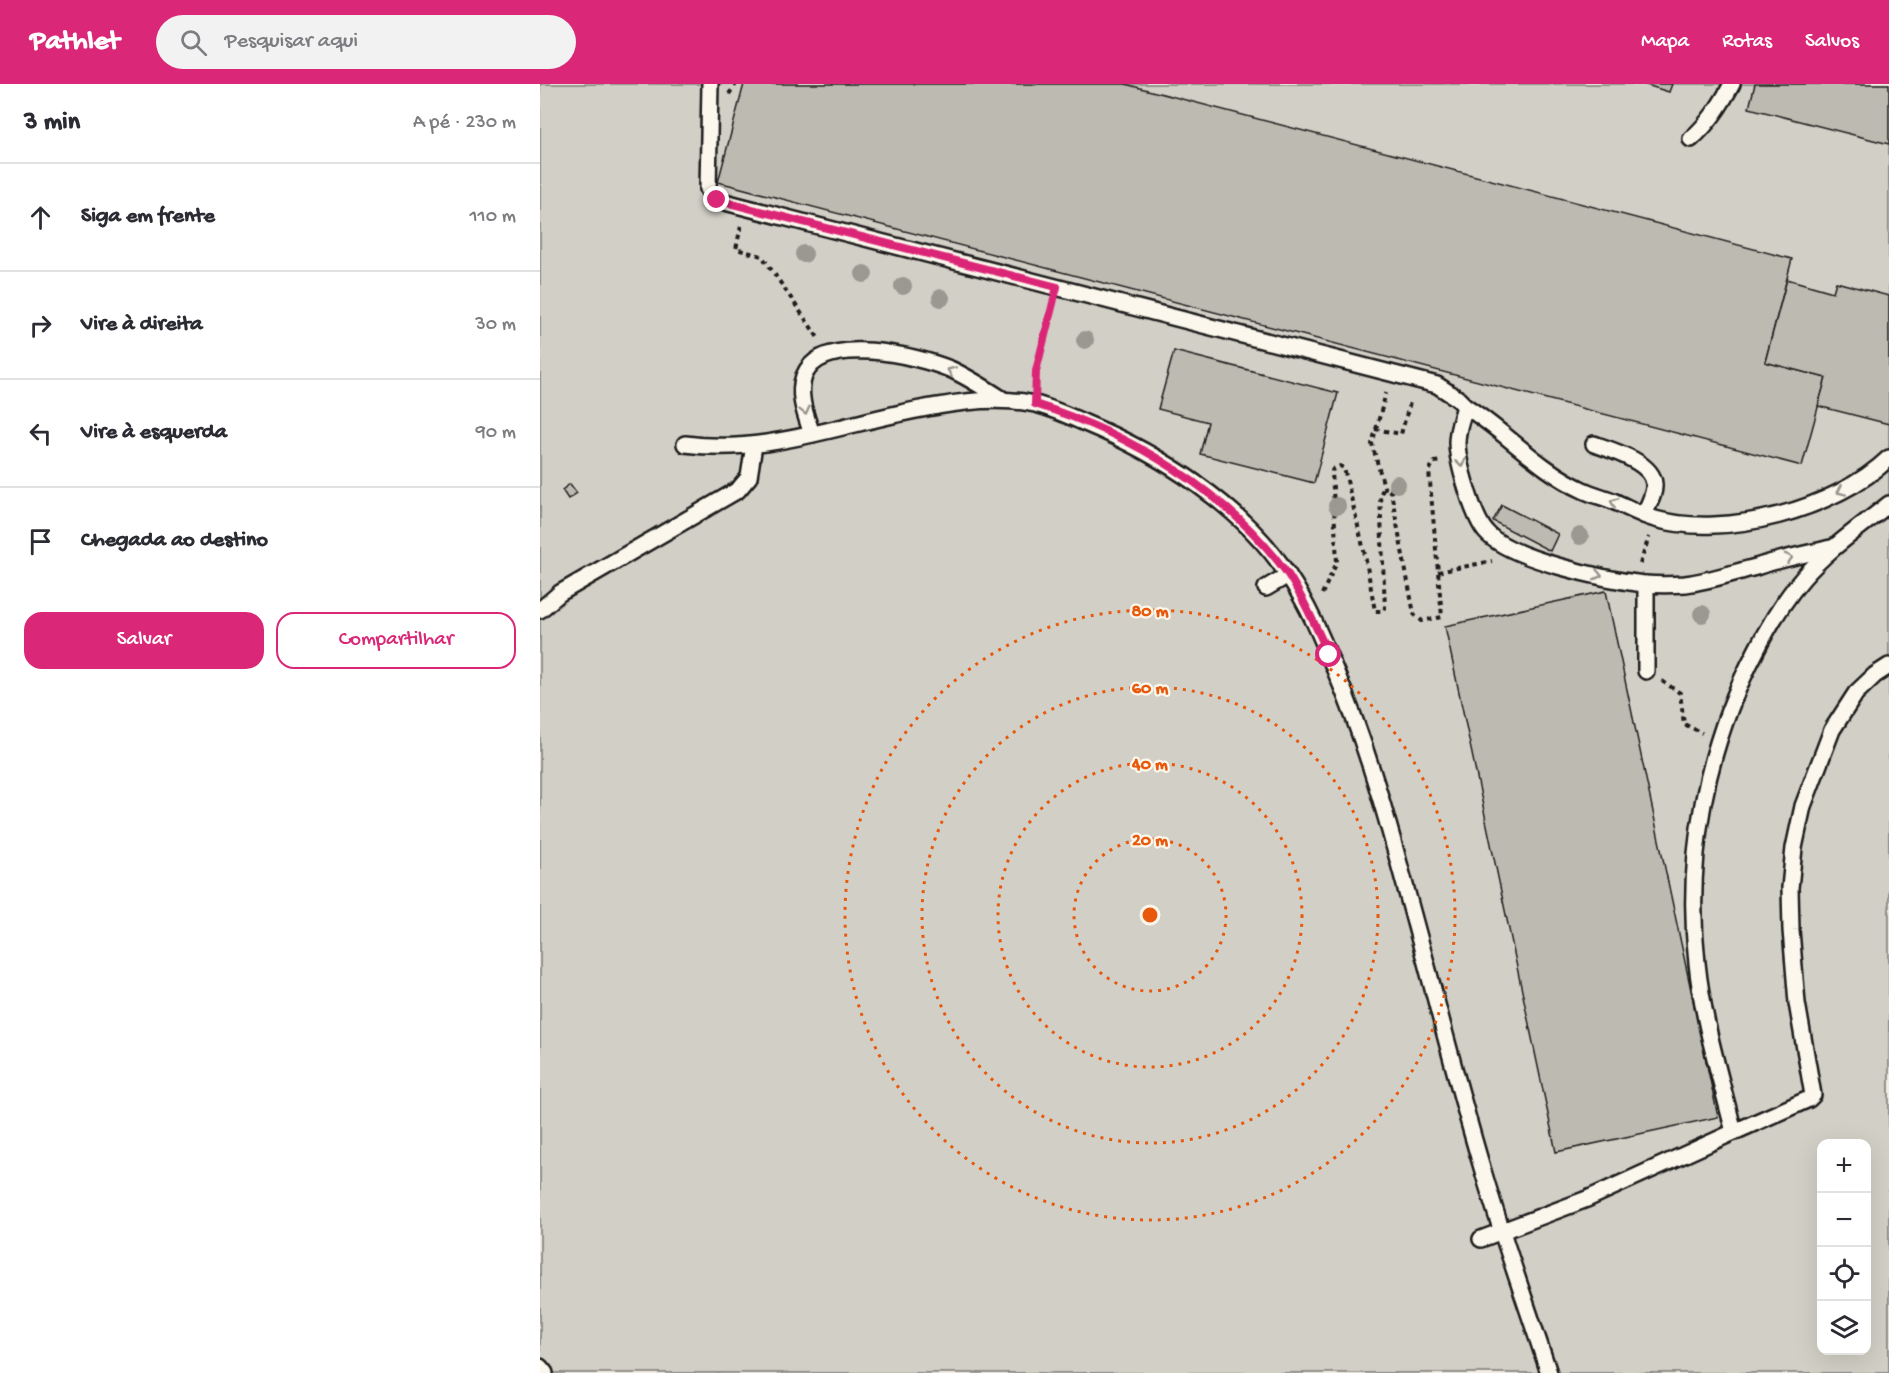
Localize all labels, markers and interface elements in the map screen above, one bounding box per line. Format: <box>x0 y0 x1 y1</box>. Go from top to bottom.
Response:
search box <box>156 15 576 69</box>
text: Pathlet <box>30 26 120 59</box>
icon: search <box>177 26 210 59</box>
text: Pesquisar aqui <box>225 29 358 55</box>
text: Mapa <box>1641 30 1689 55</box>
text: Rotas <box>1722 30 1772 55</box>
text: Salvos <box>1805 30 1859 55</box>
text: 3 min <box>24 108 80 139</box>
text: A pé · 230 m <box>413 112 516 135</box>
route end <box>703 186 729 212</box>
icon: ahead <box>24 201 57 234</box>
text: Siga em frente <box>81 204 215 230</box>
text: 110 m <box>470 206 516 229</box>
icon: right <box>24 309 57 342</box>
text: Vire à direita <box>81 312 203 338</box>
text: 30 m <box>475 314 516 337</box>
one-way arrow <box>946 366 957 378</box>
one-way arrow <box>798 406 811 416</box>
icon: left <box>24 417 57 450</box>
text: Vire à esquerda <box>81 420 227 446</box>
text: 90 m <box>476 422 516 445</box>
one-way arrow <box>1454 458 1467 468</box>
one-way arrow <box>1836 483 1847 495</box>
one-way arrow <box>1609 496 1619 509</box>
icon: arrive <box>24 525 57 558</box>
text: Chegada ao destino <box>81 528 268 554</box>
one-way arrow <box>1783 553 1793 566</box>
one-way arrow <box>1593 568 1603 581</box>
text: 80 m <box>1131 602 1169 623</box>
button: Salvar <box>24 612 264 669</box>
button: Compartilhar <box>276 612 516 669</box>
route start <box>1315 641 1341 667</box>
text: 60 m <box>1132 679 1168 700</box>
text: 40 m <box>1131 755 1168 776</box>
text: 20 m <box>1132 831 1168 852</box>
centre of rings <box>1140 905 1160 925</box>
map controls <box>1817 1139 1871 1355</box>
button: + <box>1817 1139 1871 1193</box>
button: − <box>1817 1193 1871 1247</box>
button: locate <box>1817 1247 1871 1301</box>
button: layers <box>1817 1301 1871 1355</box>

